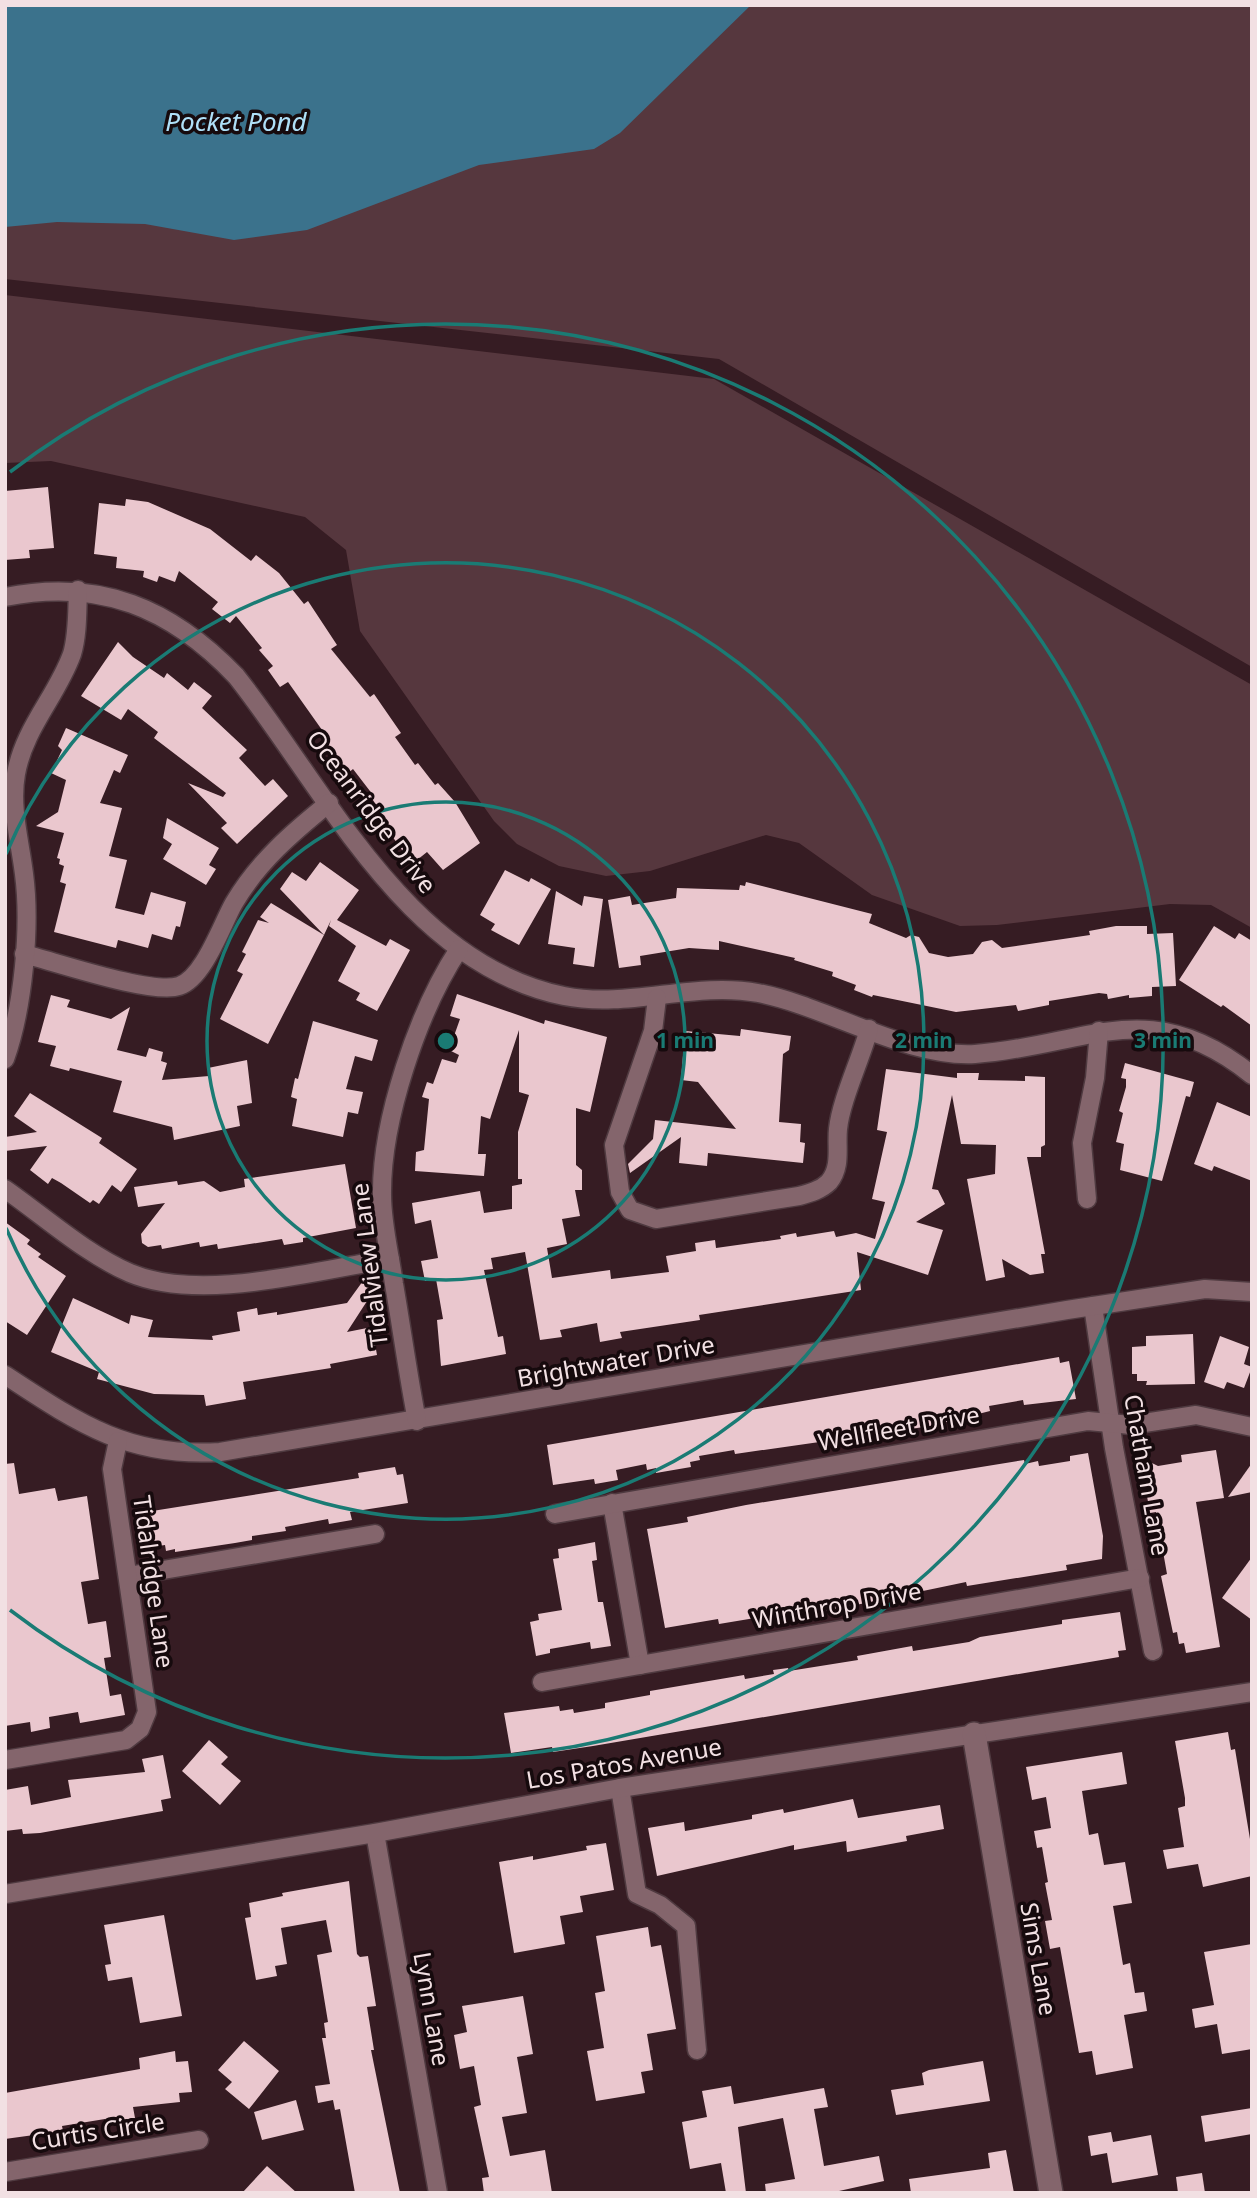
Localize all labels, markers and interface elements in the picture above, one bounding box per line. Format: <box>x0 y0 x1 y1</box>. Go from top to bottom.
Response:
water label: Pocket Pond <box>165 103 308 139</box>
street label: Oceanridge Drive <box>300 723 445 900</box>
text: 1 min <box>656 1026 714 1054</box>
text: 2 min <box>895 1026 953 1054</box>
text: 3 min <box>1134 1026 1192 1054</box>
centre of rings <box>434 1029 458 1053</box>
street label: Tidalview Lane <box>342 1181 395 1349</box>
street label: Brightwater Drive <box>514 1327 717 1394</box>
street label: Chatham Lane <box>1117 1391 1178 1558</box>
street label: Wellfleet Drive <box>815 1397 982 1458</box>
street label: Tidalridge Lane <box>126 1493 183 1670</box>
street label: Winthrop Drive <box>750 1573 924 1636</box>
street label: Los Patos Avenue <box>523 1729 724 1796</box>
street label: Sims Lane <box>1013 1900 1066 2018</box>
street label: Lynn Lane <box>406 1949 459 2068</box>
street label: Curtis Circle <box>29 2104 167 2157</box>

